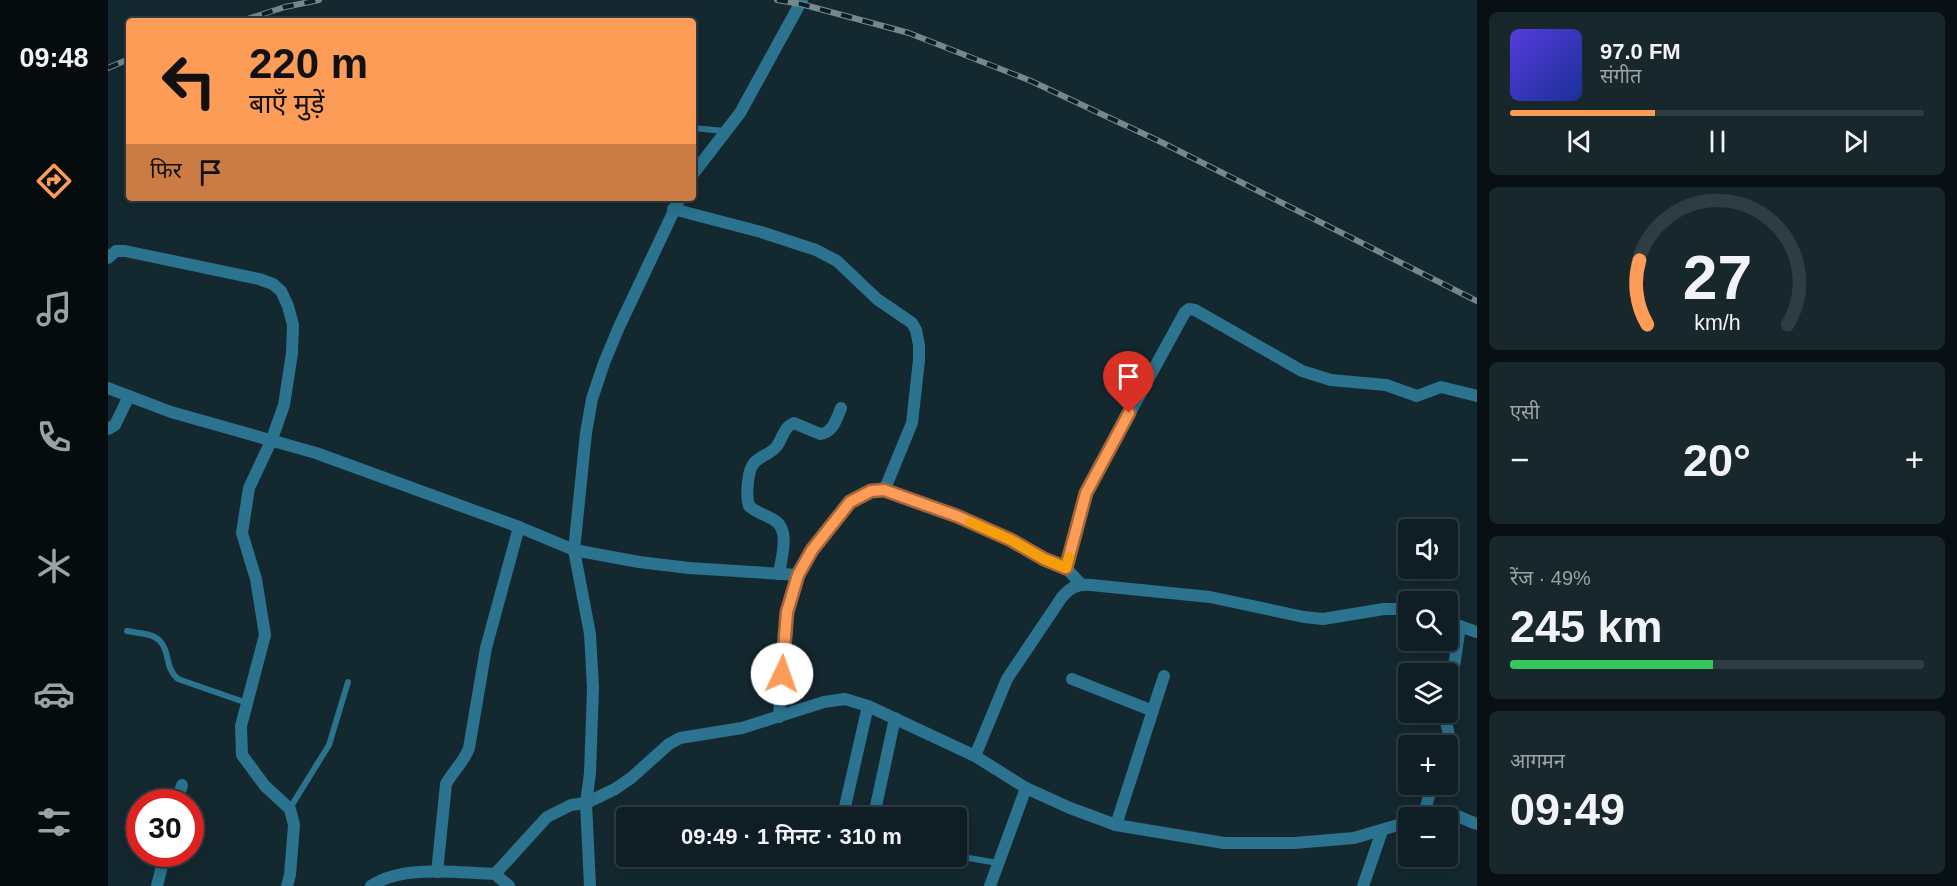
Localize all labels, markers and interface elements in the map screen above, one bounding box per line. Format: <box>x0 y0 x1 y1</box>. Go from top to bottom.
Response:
text: 97.0 FM <box>1600 39 1681 64</box>
text: 220 m <box>249 40 368 87</box>
icon: left <box>150 42 228 120</box>
text: 09:48 <box>19 43 89 73</box>
text: संगीत <box>1600 65 1641 87</box>
text: बाएँ मुड़ें <box>249 89 324 119</box>
icon: previous <box>1563 125 1596 158</box>
icon: pause <box>1701 125 1734 158</box>
icon: next <box>1839 125 1872 158</box>
icon: arrive <box>194 156 227 189</box>
text: फिर <box>150 158 182 183</box>
icon: directions <box>33 160 75 202</box>
text: 27 <box>1682 243 1752 312</box>
icon: music <box>33 288 75 330</box>
text: km/h <box>1694 312 1740 336</box>
pin <box>1103 351 1154 413</box>
icon: arrive <box>1112 360 1145 393</box>
text: एसी <box>1510 401 1540 423</box>
icon: phone <box>33 416 75 458</box>
text: 20° <box>1683 435 1751 486</box>
text: − <box>1510 441 1529 478</box>
text: + <box>1905 441 1924 478</box>
map controls <box>1398 519 1458 867</box>
button: sound <box>1398 519 1458 579</box>
icon: climate <box>33 545 75 587</box>
text: रेंज · 49% <box>1510 567 1591 589</box>
button: search <box>1398 591 1458 651</box>
text: 245 km <box>1510 601 1663 652</box>
position arrow <box>750 642 814 706</box>
button: layers <box>1398 663 1458 723</box>
icon: car <box>33 673 75 715</box>
button: + <box>1398 735 1458 795</box>
text: आगमन <box>1510 750 1565 772</box>
text: 09:49 <box>1510 784 1625 835</box>
speed limit sign: 30 <box>126 789 204 867</box>
icon: filters <box>33 801 75 843</box>
button: − <box>1398 807 1458 867</box>
text: 09:49 · 1 मिनट · 310 m <box>681 824 902 849</box>

